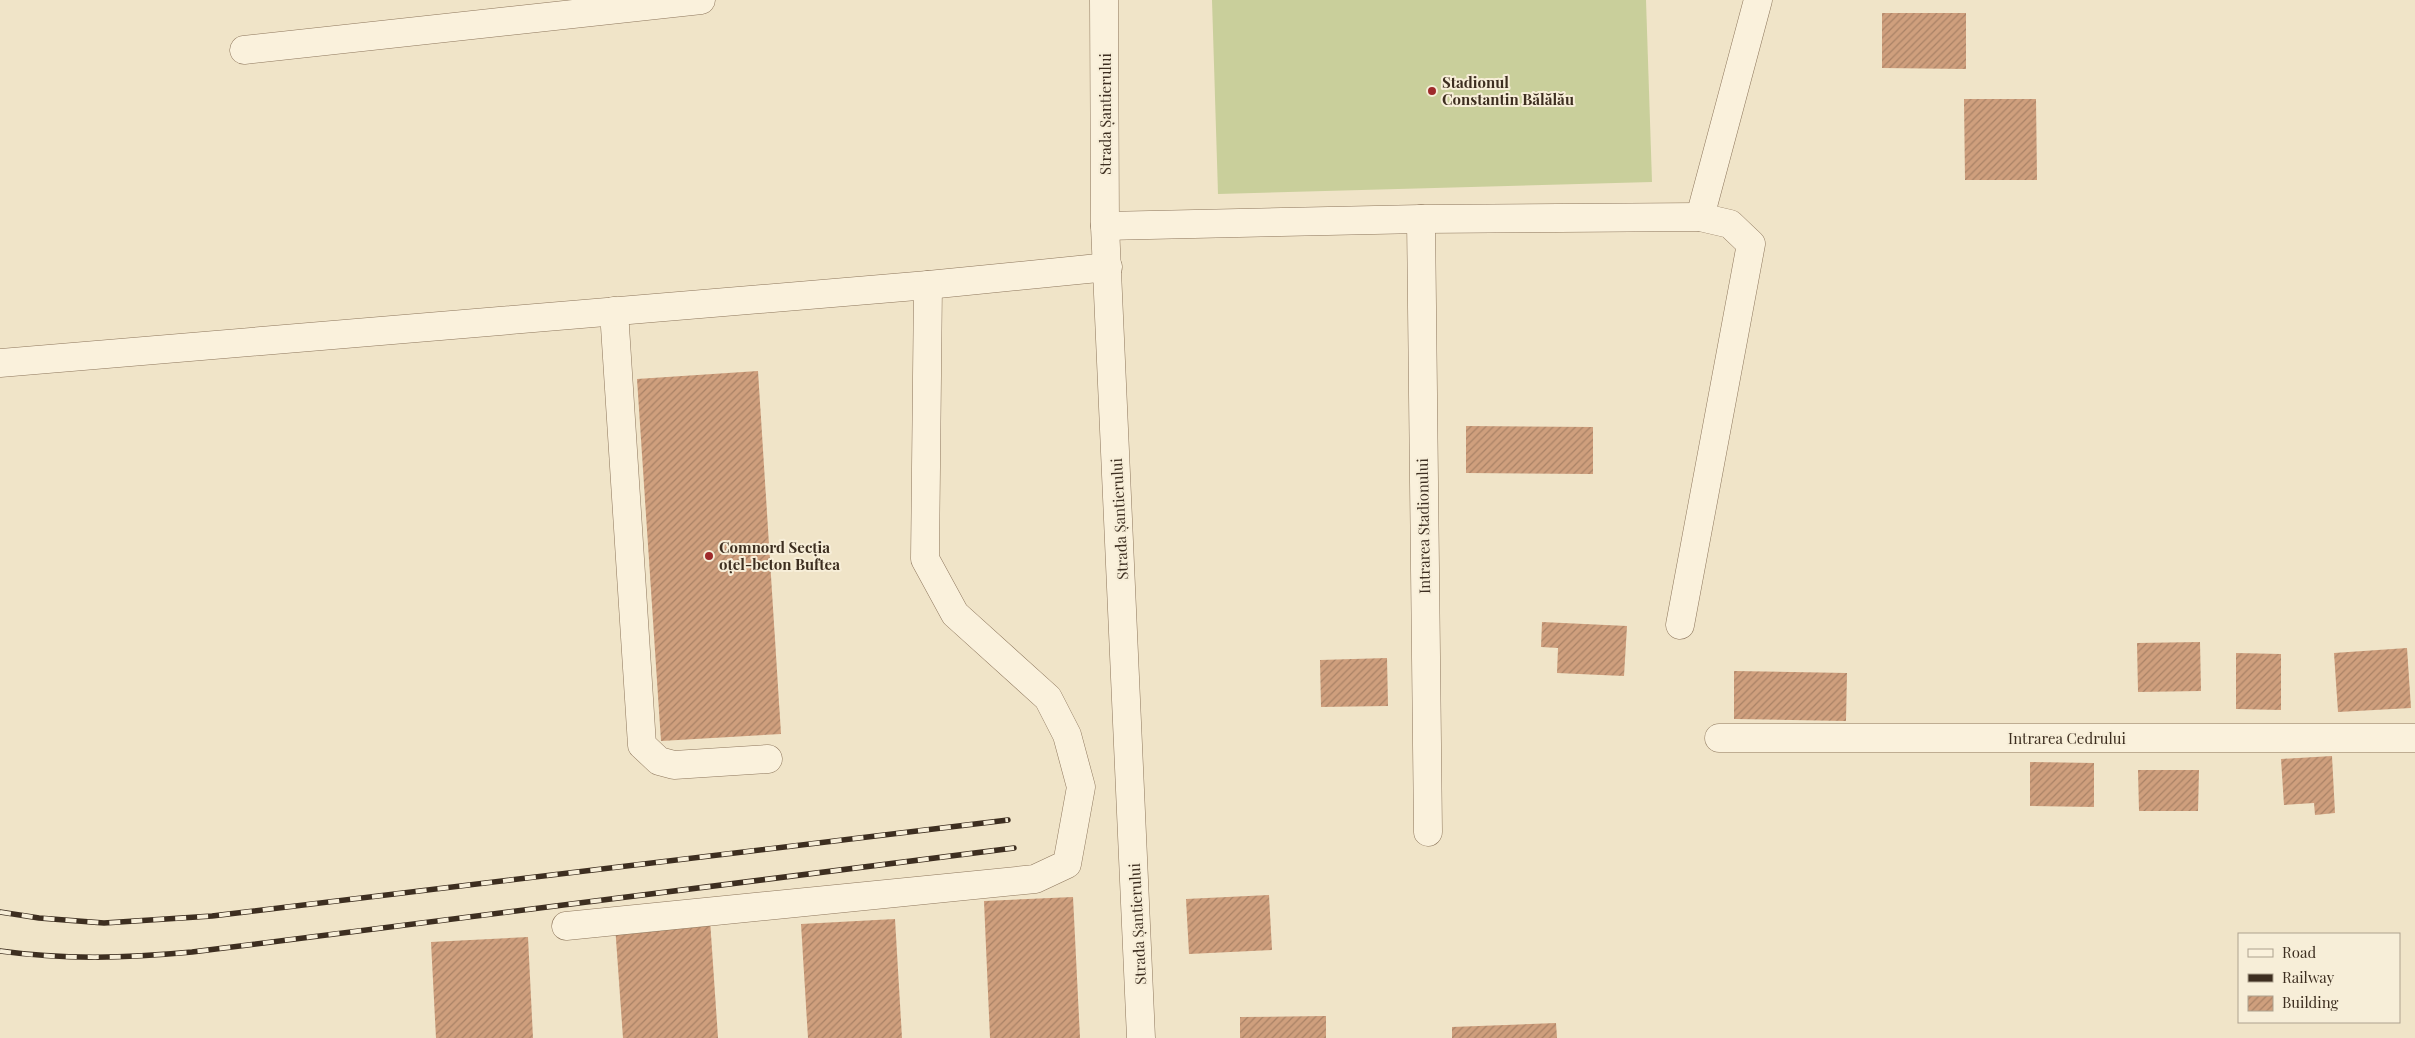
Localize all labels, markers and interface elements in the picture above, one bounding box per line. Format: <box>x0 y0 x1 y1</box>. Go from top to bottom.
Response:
street label: Strada Șantierului <box>1095 52 1115 175</box>
place label: Stadionul Constantin Bălălău <box>1442 72 1574 109</box>
marker: Stadionul Constantin Bălălău <box>1426 85 1438 97</box>
street label: Strada Șantierului <box>1106 457 1132 580</box>
street label: Intrarea Stadionului <box>1412 457 1434 594</box>
place label: Comnord Secția oțel-beton Buftea <box>719 537 840 574</box>
marker: Comnord Secția oțel-beton Buftea <box>703 550 715 562</box>
street label: Intrarea Cedrului <box>2008 728 2127 748</box>
street label: Strada Șantierului <box>1124 862 1150 985</box>
legend <box>2238 933 2400 1023</box>
text: Road <box>2282 942 2316 962</box>
text: Railway <box>2282 967 2335 987</box>
text: Building <box>2282 992 2339 1012</box>

